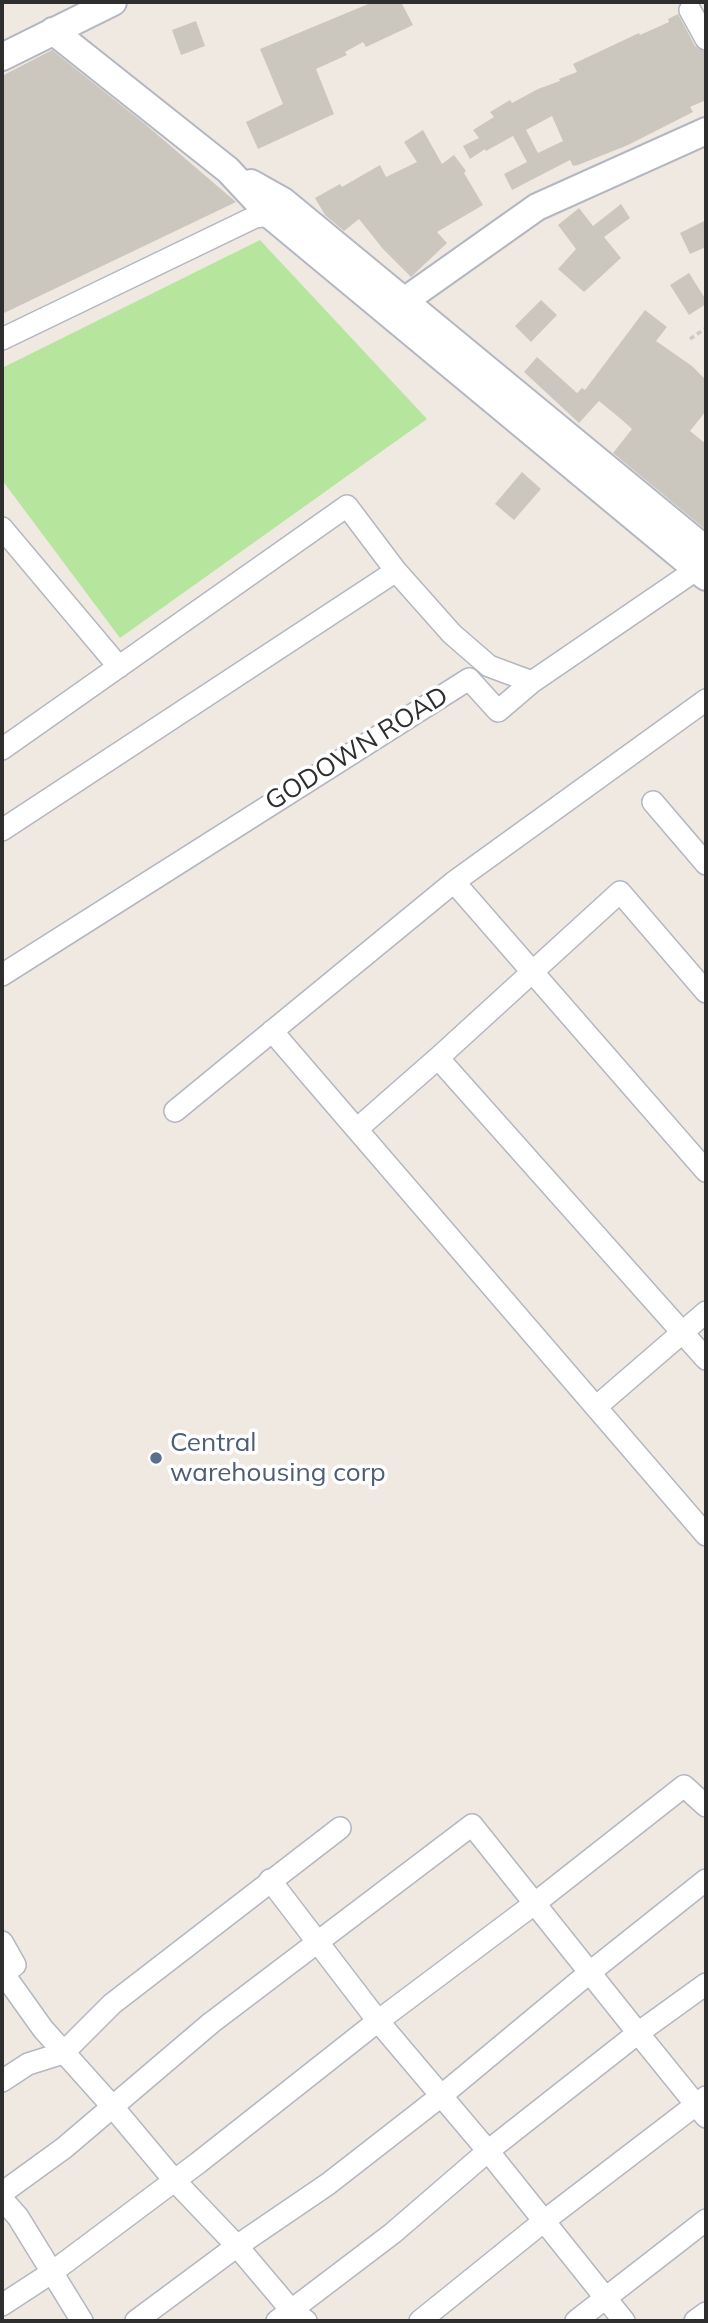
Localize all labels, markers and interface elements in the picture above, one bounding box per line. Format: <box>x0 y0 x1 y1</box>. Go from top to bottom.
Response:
street label: GODOWN ROAD <box>260 680 454 818</box>
place label: Central warehousing corp <box>170 1427 386 1488</box>
marker: Central warehousing corp <box>148 1450 164 1466</box>

